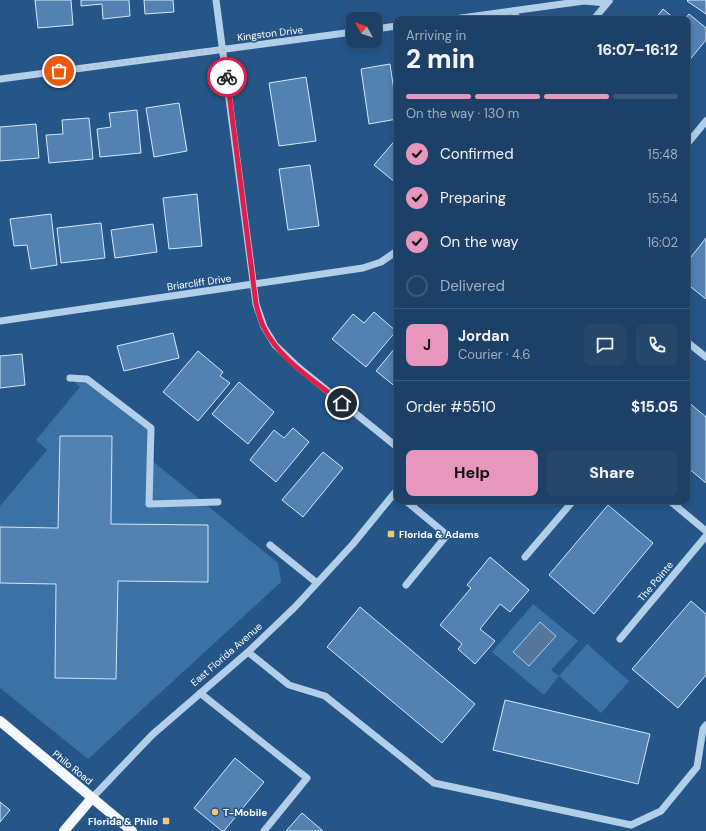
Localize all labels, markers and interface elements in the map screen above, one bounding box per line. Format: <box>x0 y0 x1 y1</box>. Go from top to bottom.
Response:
north arrow <box>346 12 382 48</box>
map controls <box>346 12 382 48</box>
street label: Kingston Drive <box>236 23 304 44</box>
text: Arriving in <box>406 27 466 44</box>
text: 16:07–16:12 <box>597 40 678 60</box>
text: 2 min <box>406 42 475 76</box>
pin <box>42 54 76 88</box>
courier <box>207 57 247 97</box>
icon: bag <box>48 60 70 82</box>
icon: bike <box>216 66 238 88</box>
text: On the way · 130 m <box>406 105 519 122</box>
icon: check <box>406 143 428 165</box>
text: Confirmed <box>440 144 514 164</box>
text: 15:48 <box>648 146 678 163</box>
icon: check <box>406 187 428 209</box>
text: Preparing <box>440 188 506 208</box>
text: 15:54 <box>648 190 678 207</box>
icon: check <box>406 231 428 253</box>
text: On the way <box>440 232 519 252</box>
text: 16:02 <box>647 234 678 251</box>
street label: Briarcliff Drive <box>166 272 232 293</box>
text: Delivered <box>440 276 505 296</box>
button: chat <box>584 324 626 366</box>
button: phone <box>636 324 678 366</box>
text: Jordan <box>458 326 509 346</box>
text: J <box>423 335 431 355</box>
text: Courier · 4.6 <box>458 346 530 363</box>
pin <box>325 386 359 420</box>
icon: home <box>331 392 353 414</box>
text: Order #5510 <box>406 397 496 417</box>
text: $15.05 <box>631 397 678 417</box>
button: Help <box>406 450 538 496</box>
button: Share <box>546 450 678 496</box>
place label: Florida & Adams <box>399 528 479 541</box>
marker: Florida & Adams <box>386 529 396 539</box>
street label: The Pointe <box>635 558 676 604</box>
street label: East Florida Avenue <box>188 620 265 689</box>
street label: Philo Road <box>50 747 95 788</box>
place label: T-Mobile <box>223 806 267 819</box>
marker: T-Mobile <box>210 807 220 817</box>
place label: Florida & Philo <box>88 815 158 828</box>
marker: Florida & Philo <box>161 816 171 826</box>

